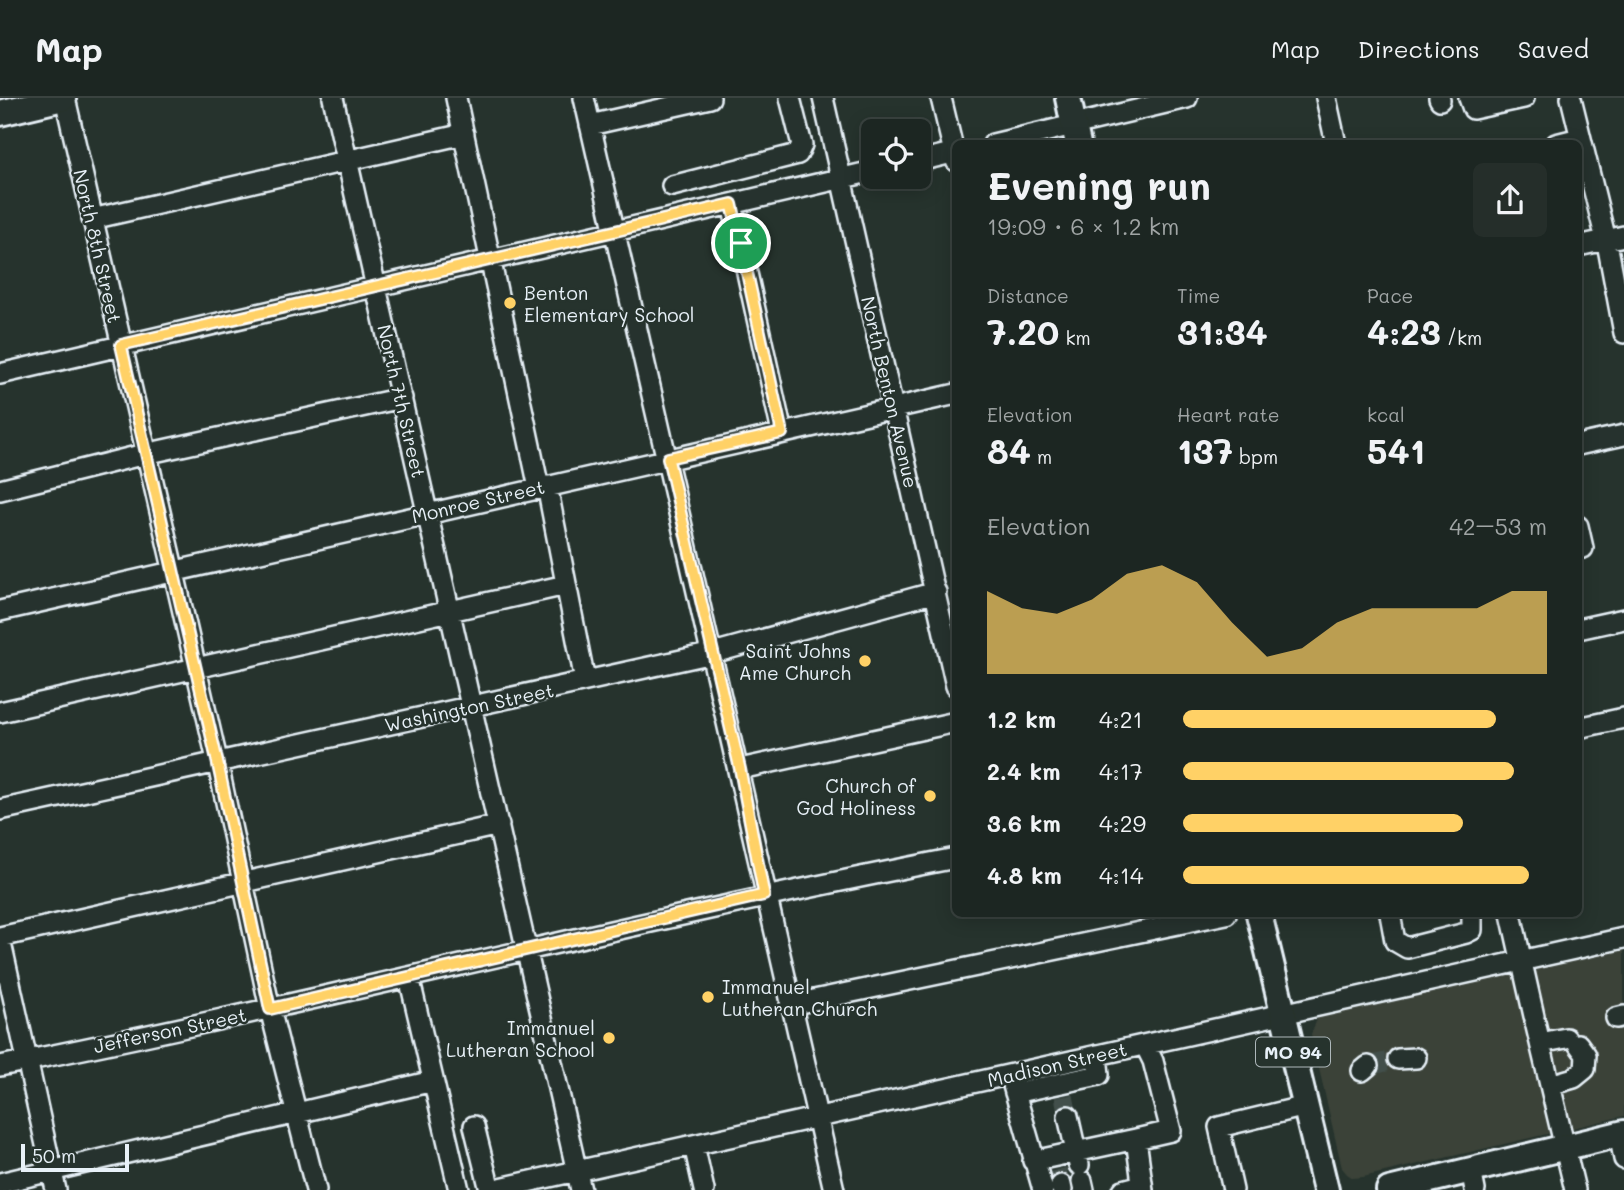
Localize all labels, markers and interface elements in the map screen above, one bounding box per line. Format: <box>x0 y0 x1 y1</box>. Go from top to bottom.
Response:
text: Map <box>35 27 103 70</box>
text: Map <box>1271 33 1320 64</box>
text: Directions <box>1358 33 1480 64</box>
text: Saved <box>1518 33 1589 64</box>
map controls <box>861 119 931 189</box>
button: locate <box>861 119 931 189</box>
text: Evening run <box>987 160 1211 210</box>
button: share <box>1473 163 1547 237</box>
street label: North 8th Street <box>68 167 128 325</box>
text: 19:09 · 6 × 1.2 km <box>987 211 1179 241</box>
pin <box>711 213 771 273</box>
icon: arrive <box>722 224 760 262</box>
place label: Benton Elementary School <box>524 280 694 327</box>
text: Distance <box>987 283 1069 308</box>
text: Time <box>1177 283 1220 308</box>
text: Pace <box>1367 283 1413 308</box>
street label: North Benton Avenue <box>856 294 924 490</box>
marker: Benton Elementary School <box>502 295 518 311</box>
text: 7.20 <box>987 308 1059 354</box>
text: 31:34 <box>1177 308 1268 354</box>
text: 4:23 <box>1367 308 1441 354</box>
street label: North 7th Street <box>372 322 432 480</box>
text: km <box>1059 325 1091 350</box>
text: /km <box>1441 325 1482 350</box>
text: Elevation <box>987 402 1072 427</box>
text: Heart rate <box>1177 402 1280 427</box>
text: kcal <box>1367 402 1405 427</box>
text: 84 <box>987 427 1031 473</box>
text: 137 <box>1177 427 1233 473</box>
text: 541 <box>1367 427 1425 473</box>
text: m <box>1031 444 1052 469</box>
text: bpm <box>1233 444 1278 469</box>
street label: Monroe Street <box>409 474 547 528</box>
text: Elevation <box>987 511 1090 541</box>
text: 42–53 m <box>1449 511 1547 541</box>
place label: Saint Johns Ame Church <box>739 638 851 685</box>
marker: Saint Johns Ame Church <box>857 653 873 669</box>
street label: Washington Street <box>382 677 556 737</box>
text: 1.2 km <box>987 704 1056 734</box>
text: 4:21 <box>1099 704 1143 734</box>
text: 2.4 km <box>987 756 1060 786</box>
text: 4:17 <box>1099 756 1143 786</box>
place label: Church of God Holiness <box>796 773 917 820</box>
marker: Church of God Holiness <box>922 788 938 804</box>
text: 3.6 km <box>987 808 1061 838</box>
text: 4:29 <box>1099 808 1146 838</box>
text: 4.8 km <box>987 860 1062 890</box>
text: 4:14 <box>1099 860 1143 890</box>
place label: Immanuel Lutheran Church <box>722 974 877 1021</box>
marker: Immanuel Lutheran Church <box>700 989 716 1005</box>
street label: Jefferson Street <box>91 1002 249 1058</box>
place label: Immanuel Lutheran School <box>446 1015 595 1062</box>
marker: Immanuel Lutheran School <box>601 1030 617 1046</box>
street label: Madison Street <box>985 1036 1129 1092</box>
road number: MO 94 <box>1256 1037 1330 1066</box>
scale bar <box>21 1141 130 1173</box>
text: 50 m <box>32 1143 76 1168</box>

